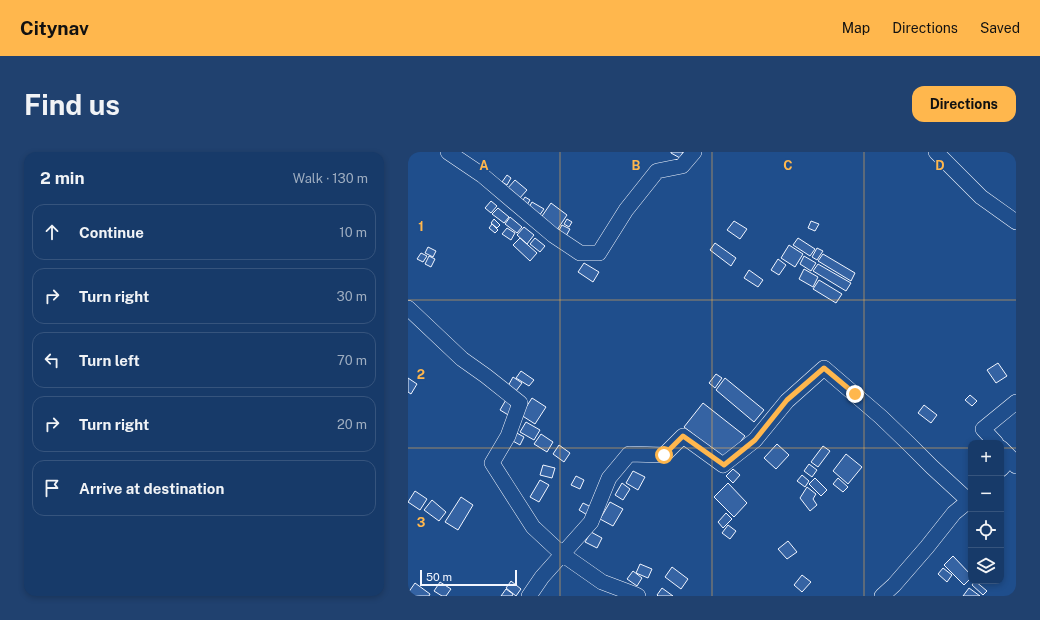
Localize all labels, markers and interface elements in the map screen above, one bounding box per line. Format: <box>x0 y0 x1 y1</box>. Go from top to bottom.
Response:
text: Citynav <box>20 17 89 39</box>
text: Map <box>842 20 870 36</box>
text: Directions <box>892 20 958 36</box>
text: Saved <box>980 20 1020 36</box>
button: Directions <box>912 86 1016 122</box>
text: Find us <box>24 88 120 121</box>
text: A <box>479 158 489 173</box>
text: B <box>632 158 641 173</box>
text: C <box>783 158 793 173</box>
text: D <box>935 158 945 173</box>
text: 2 min <box>40 168 85 188</box>
text: Walk · 130 m <box>293 171 368 186</box>
text: 1 <box>418 219 424 234</box>
icon: ahead <box>41 221 63 243</box>
text: Continue <box>79 224 144 241</box>
text: 10 m <box>339 225 367 240</box>
icon: right <box>41 285 63 307</box>
text: Turn right <box>79 288 149 305</box>
text: 30 m <box>337 289 367 304</box>
icon: left <box>41 349 63 371</box>
text: Turn left <box>79 352 140 369</box>
text: 70 m <box>337 353 367 368</box>
text: 2 <box>417 367 425 382</box>
route end <box>846 385 864 403</box>
icon: right <box>41 413 63 435</box>
text: Turn right <box>79 416 149 433</box>
text: 20 m <box>337 417 367 432</box>
map controls <box>968 440 1004 584</box>
button: + <box>968 440 1004 476</box>
route start <box>655 446 673 464</box>
button: − <box>968 476 1004 512</box>
icon: arrive <box>41 477 63 499</box>
text: Arrive at destination <box>79 480 224 497</box>
button: locate <box>968 512 1004 548</box>
text: 3 <box>417 515 426 530</box>
button: layers <box>968 548 1004 584</box>
scale bar <box>420 568 517 587</box>
text: 50 m <box>426 571 452 583</box>

